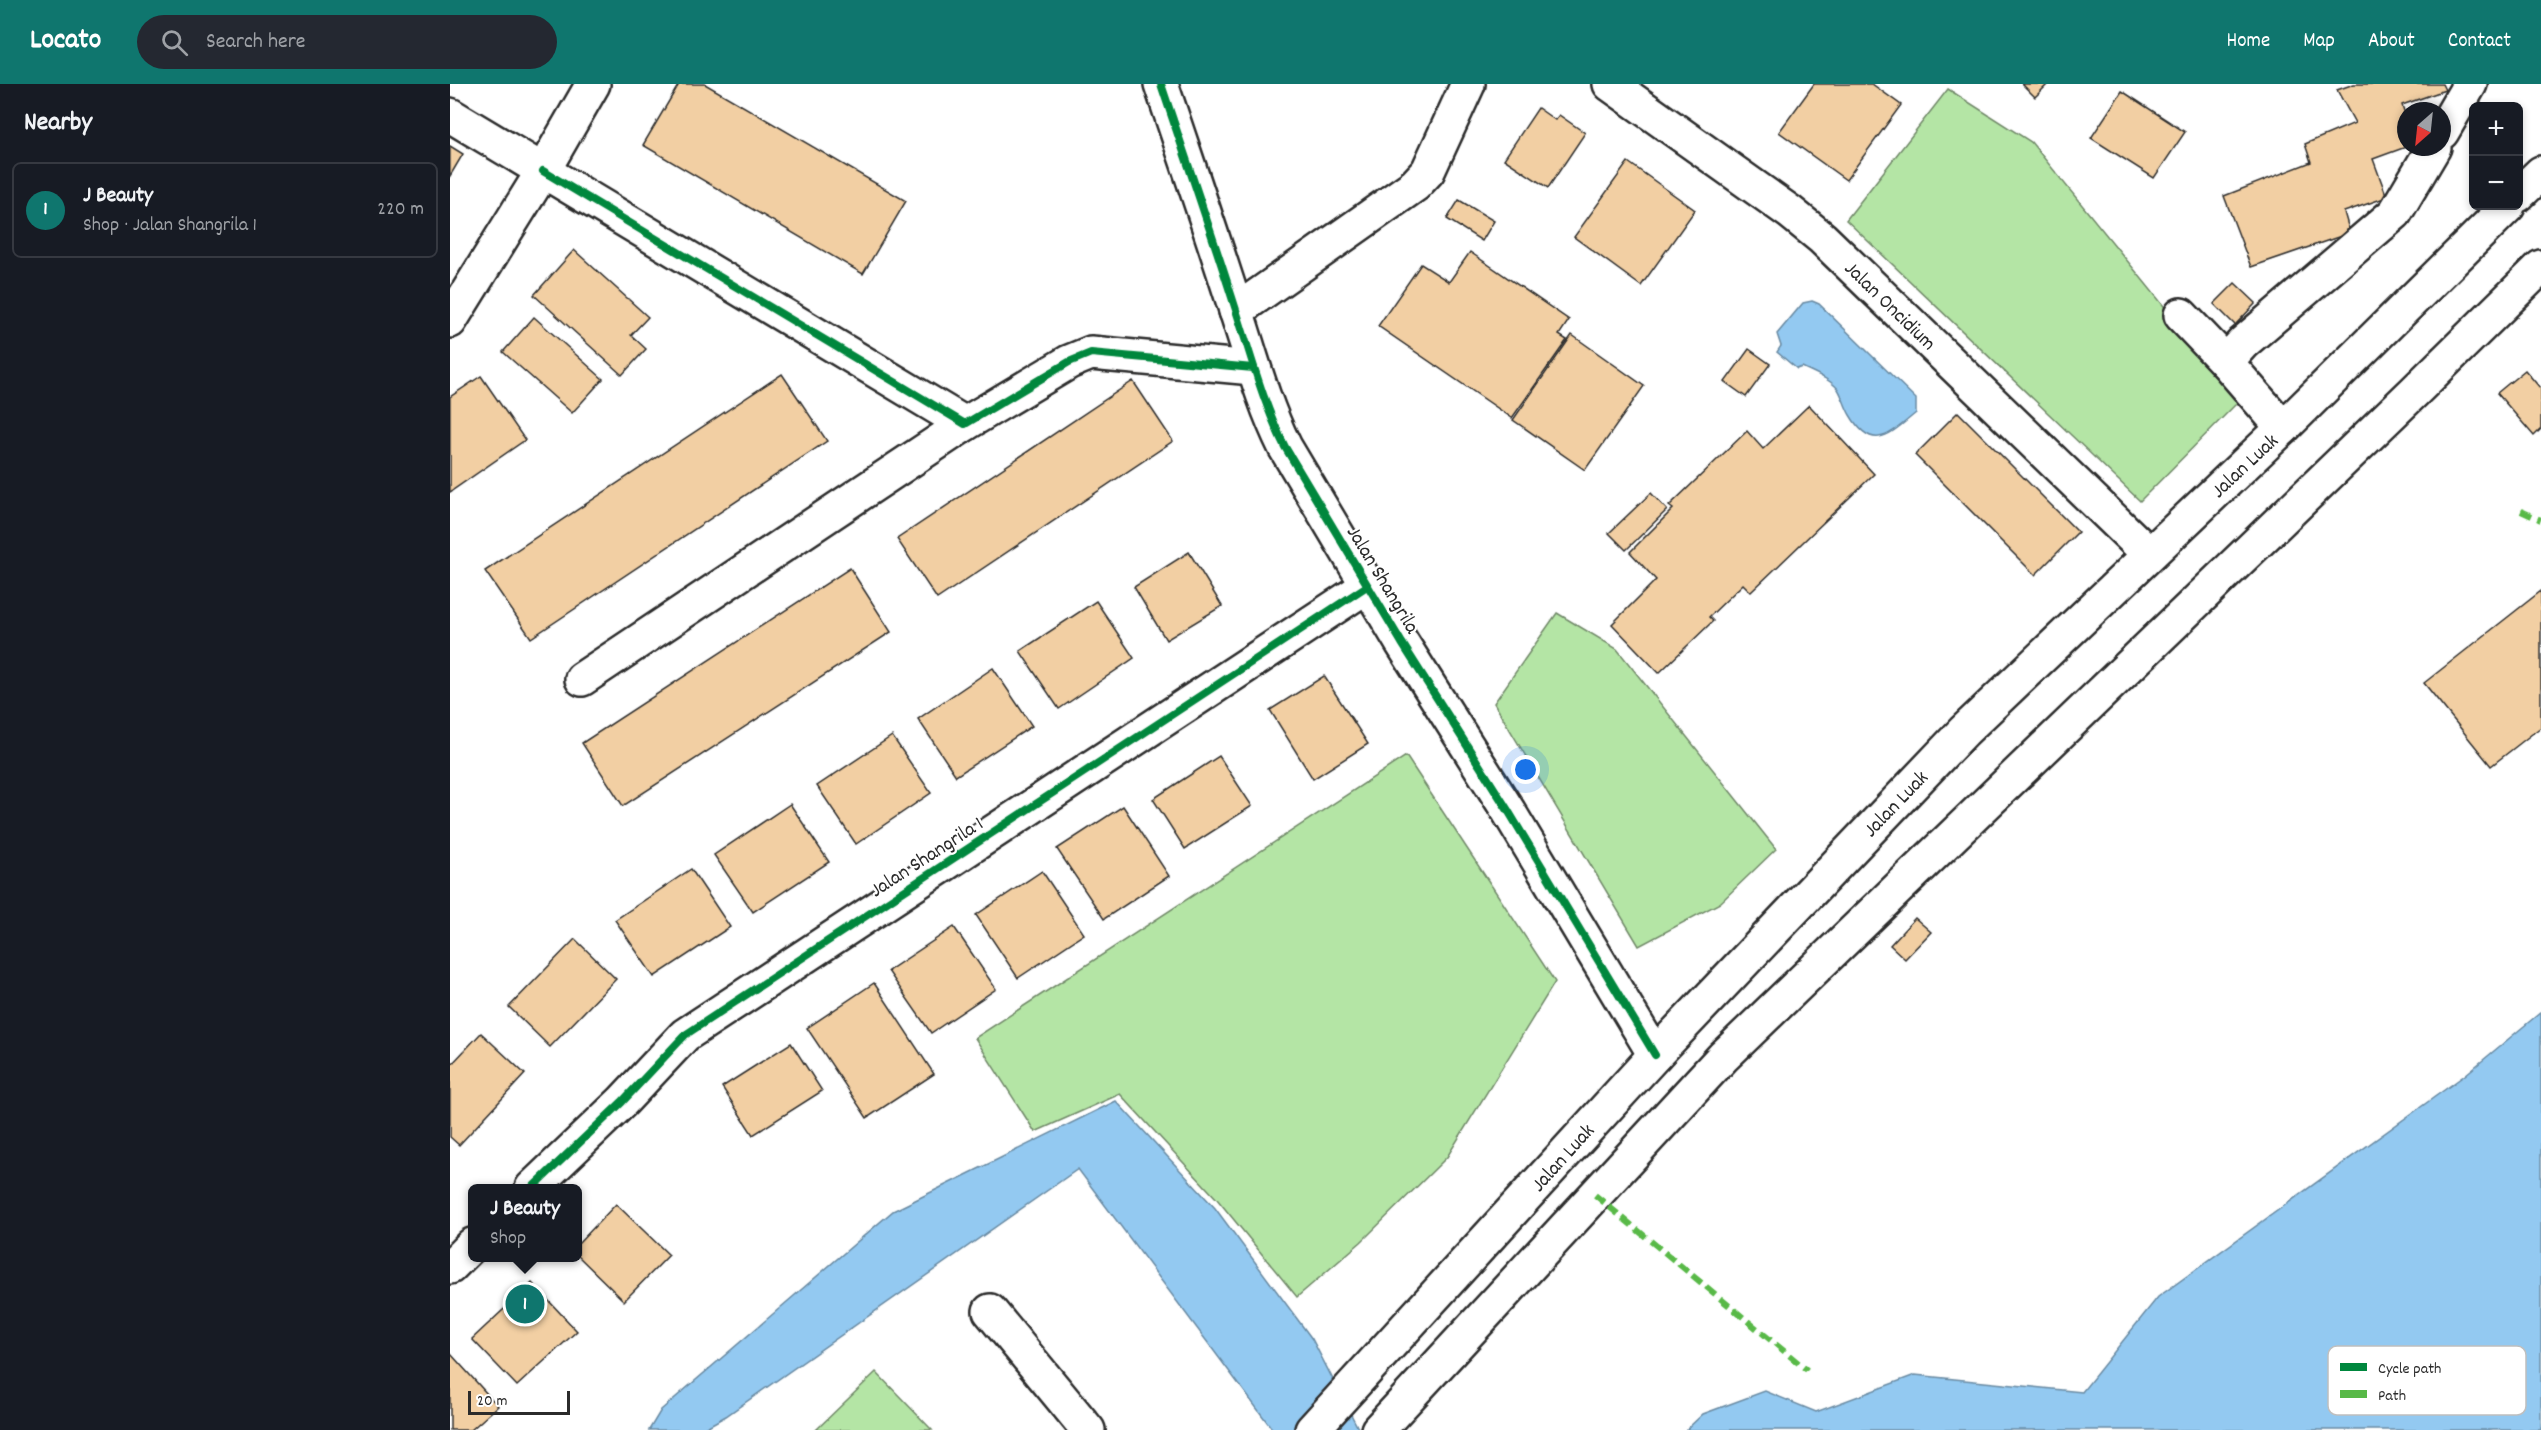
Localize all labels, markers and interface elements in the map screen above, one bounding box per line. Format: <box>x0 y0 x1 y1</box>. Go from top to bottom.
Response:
search box <box>137 15 557 69</box>
text: Locato <box>30 22 101 62</box>
icon: search <box>158 26 191 59</box>
text: Search here <box>206 27 306 58</box>
text: Home <box>2226 27 2270 57</box>
text: Map <box>2303 27 2335 57</box>
text: About <box>2368 27 2415 57</box>
text: Contact <box>2448 27 2511 57</box>
north arrow <box>2397 102 2451 156</box>
map controls <box>2469 102 2523 210</box>
button: + <box>2469 102 2523 156</box>
text: Nearby <box>24 105 92 142</box>
button: − <box>2469 156 2523 210</box>
text: J Beauty <box>83 181 153 212</box>
text: 1 <box>43 196 48 224</box>
text: 220 m <box>377 196 424 224</box>
text: Shop · Jalan Shangrila 1 <box>83 212 257 240</box>
street label: Jalan Oncidium <box>1836 255 1942 359</box>
street label: Jalan Luak <box>2205 428 2287 506</box>
street label: Jalan Shangrila <box>1337 521 1426 641</box>
your location <box>1511 755 1540 784</box>
street label: Jalan Luak <box>1858 765 1937 845</box>
street label: Jalan Shangrila 1 <box>865 810 990 907</box>
street label: Jalan Luak <box>1525 1118 1603 1200</box>
popup <box>468 1184 582 1262</box>
text: J Beauty <box>490 1194 560 1225</box>
text: Shop <box>490 1225 526 1253</box>
pin: 1 <box>506 1282 544 1326</box>
legend <box>2328 1346 2526 1415</box>
text: Cycle path <box>2378 1358 2441 1381</box>
text: Path <box>2378 1385 2406 1408</box>
scale bar <box>468 1388 570 1416</box>
text: 20 m <box>477 1390 507 1413</box>

